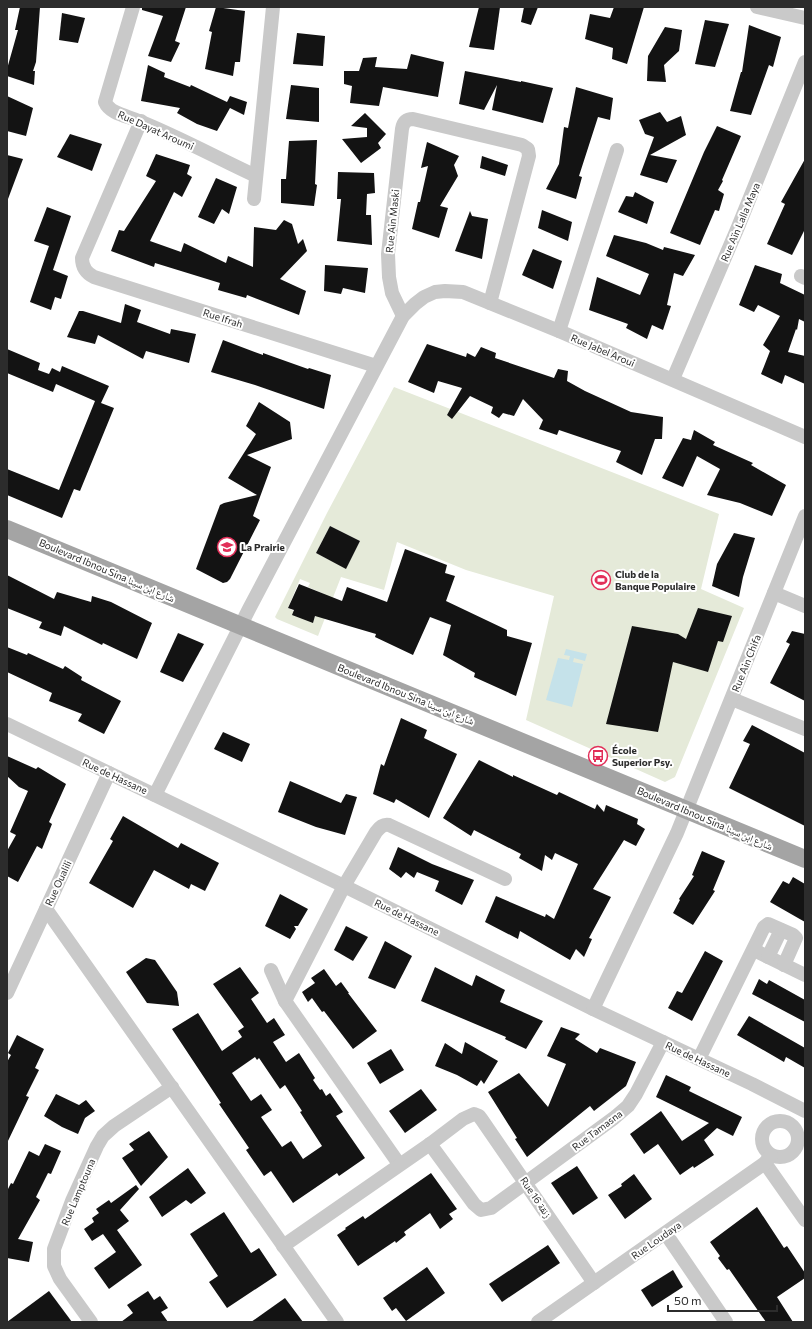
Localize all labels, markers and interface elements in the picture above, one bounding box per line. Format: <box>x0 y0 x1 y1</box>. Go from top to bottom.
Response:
street label: Rue Dayat Aroumi <box>116 108 196 152</box>
street label: Rue Aïn Lalla Maya <box>718 181 762 263</box>
street label: Rue Ain Maski <box>383 189 401 253</box>
street label: Rue Ifrah <box>202 306 244 330</box>
street label: Rue Jabel Aroui <box>569 331 637 369</box>
street label: Boulevard Ibnou Sina شارع ابن سينا <box>37 536 177 605</box>
school or university icon: La Prairie <box>216 536 238 558</box>
place label: La Prairie <box>241 541 285 553</box>
place label: Club de la Banque Populaire <box>615 568 695 592</box>
sports icon: Club de la Banque Populaire <box>590 569 612 591</box>
street label: Rue Ain Chifa <box>729 633 763 693</box>
street label: Boulevard Ibnou Sina شارع ابن سينا <box>336 661 476 728</box>
place label: École Superior Psy. <box>612 744 673 768</box>
bus stop icon: École Superior Psy. <box>587 745 609 767</box>
street label: Rue de Hassane <box>81 756 149 796</box>
street label: Boulevard Ibnou Sina شارع ابن سينا <box>635 784 775 853</box>
street label: Rue Oualili <box>42 858 74 908</box>
street label: Rue de Hassane <box>373 896 441 938</box>
street label: Rue de Hassane <box>664 1039 732 1079</box>
street label: Rue Tamasna <box>570 1107 624 1153</box>
street label: Rue Lamptouna <box>59 1157 97 1227</box>
street label: Rue 16 زنقة <box>518 1174 554 1220</box>
street label: Rue Loudaya <box>629 1218 683 1262</box>
scale bar <box>668 1287 777 1313</box>
text: 50 m <box>674 1293 702 1307</box>

